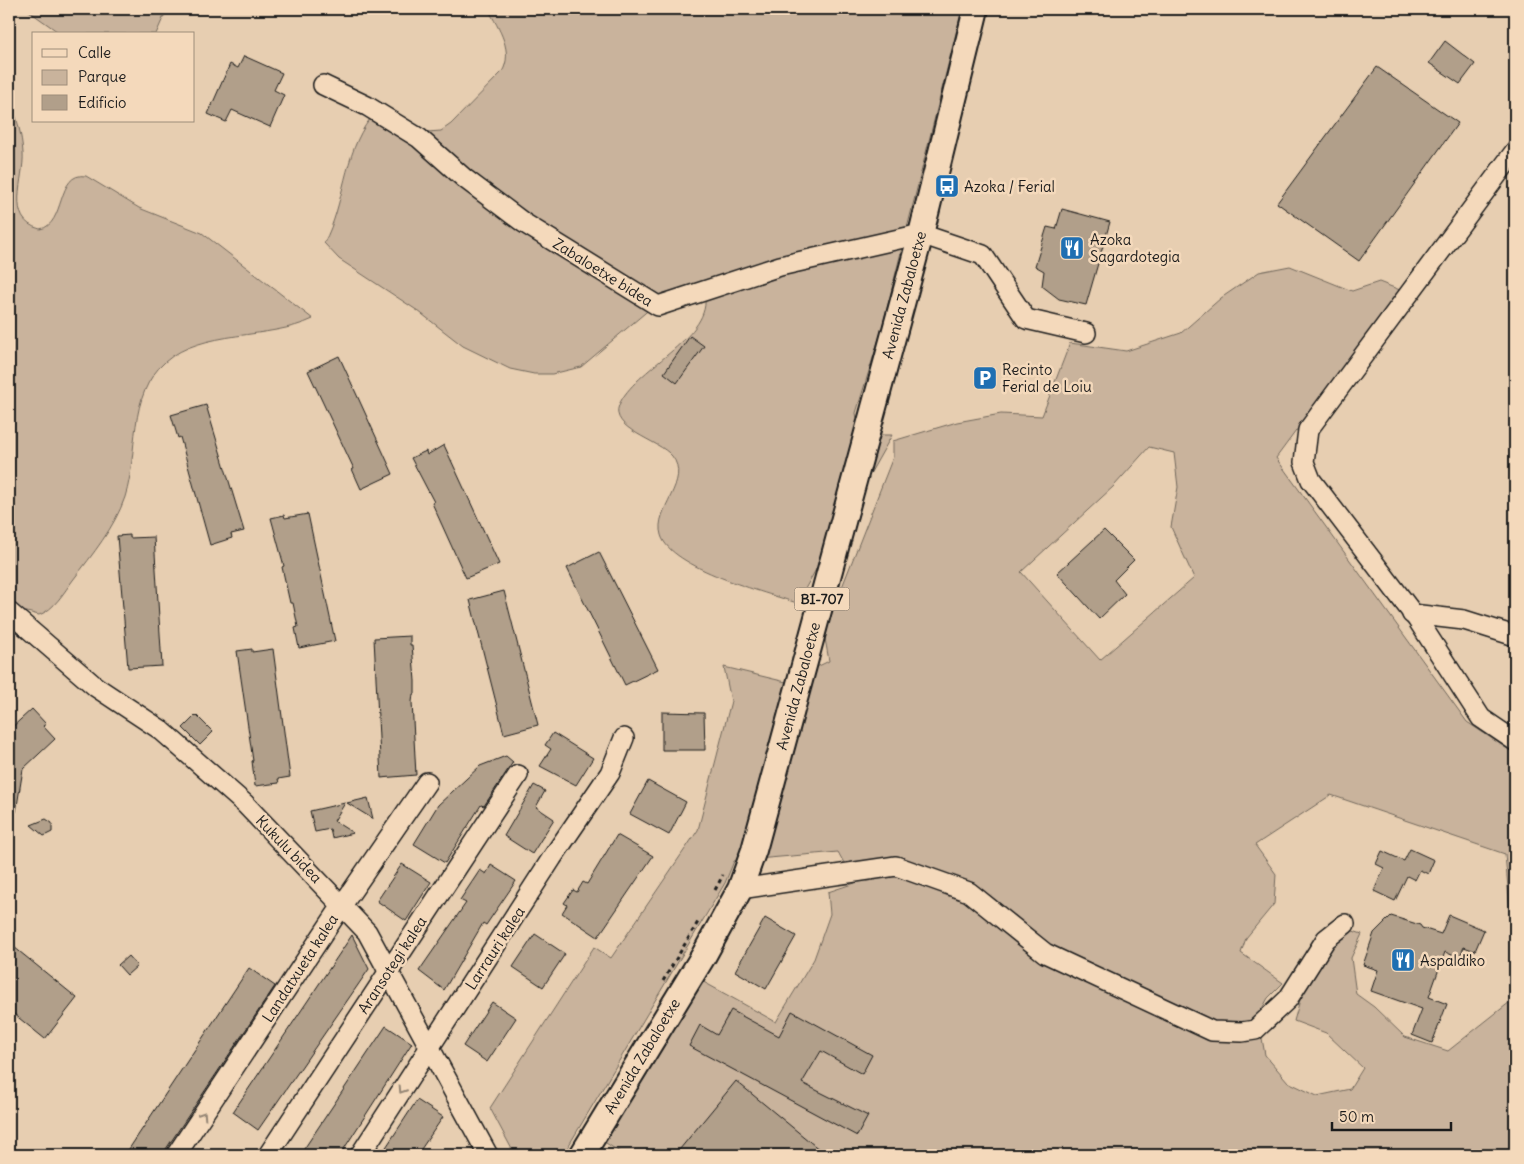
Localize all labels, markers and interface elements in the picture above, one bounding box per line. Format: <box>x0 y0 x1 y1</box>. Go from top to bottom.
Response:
legend <box>32 32 195 122</box>
text: Calle <box>78 43 111 62</box>
text: Parque <box>78 67 126 86</box>
text: Edificio <box>78 93 126 112</box>
bus stop icon: Azoka / Ferial <box>934 173 960 199</box>
place label: Azoka / Ferial <box>964 177 1055 196</box>
street label: Avenida Zabaloetxe <box>878 229 930 361</box>
place label: Azoka Sagardotegia <box>1090 230 1181 266</box>
street label: Zabaloetxe bidea <box>550 234 657 311</box>
restaurant icon: Azoka Sagardotegia <box>1059 235 1085 261</box>
place label: Recinto Ferial de Loiu <box>1002 360 1092 396</box>
parking icon: Recinto Ferial de Loiu <box>972 365 998 391</box>
road number: BI-707 <box>794 588 850 610</box>
street label: Avenida Zabaloetxe <box>772 620 824 752</box>
street label: Kukulu bidea <box>252 811 326 887</box>
street label: Larrauri kalea <box>461 903 529 993</box>
street label: Landatxueta kalea <box>258 910 342 1026</box>
street label: Aransotegi kalea <box>353 912 431 1017</box>
restaurant icon: Aspaldiko <box>1390 947 1416 973</box>
place label: Aspaldiko <box>1420 951 1485 970</box>
street label: Avenida Zabaloetxe <box>600 995 684 1117</box>
one-way arrow <box>399 1085 409 1094</box>
scale bar <box>1332 1099 1450 1131</box>
text: 50 m <box>1339 1107 1374 1126</box>
one-way arrow <box>197 1111 207 1120</box>

